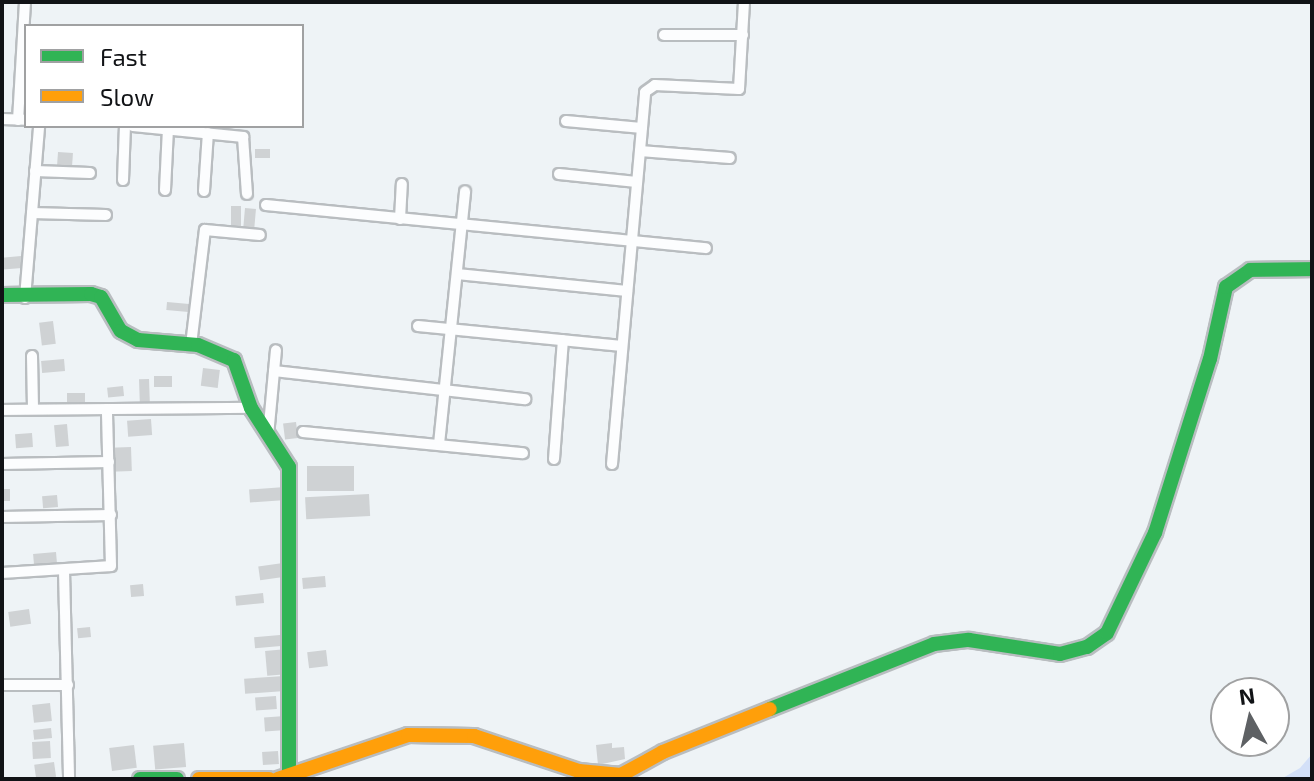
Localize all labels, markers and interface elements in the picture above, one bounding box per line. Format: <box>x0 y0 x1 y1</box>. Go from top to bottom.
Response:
legend <box>24 24 304 128</box>
text: Fast <box>100 42 147 71</box>
text: Slow <box>100 82 154 111</box>
north arrow <box>1210 677 1290 757</box>
text: N <box>1237 681 1257 709</box>

